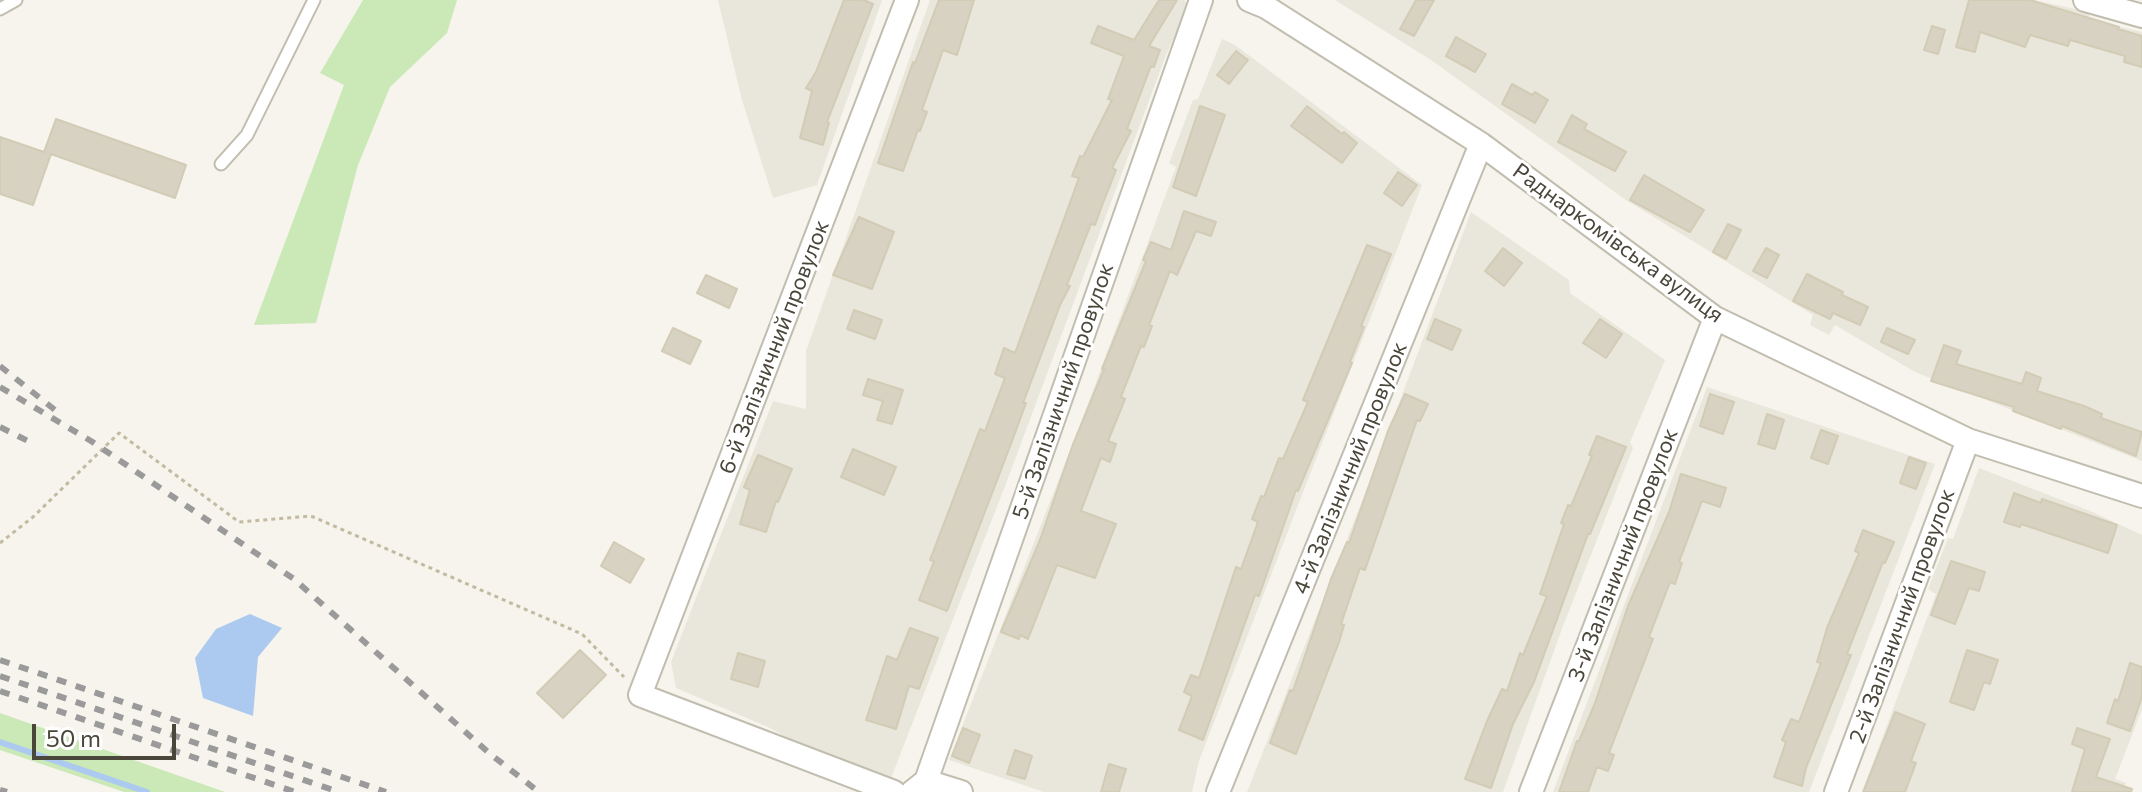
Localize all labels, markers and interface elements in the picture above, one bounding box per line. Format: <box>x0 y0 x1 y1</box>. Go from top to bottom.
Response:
street label: Раднаркомівська вулиця <box>1508 158 1728 328</box>
street label: 6-й Залізничний провулок <box>713 216 835 478</box>
street label: 5-й Залізничний провулок <box>1007 260 1119 522</box>
street label: 4-й Залізничний провулок <box>1287 338 1413 598</box>
street label: 3-й Залізничний провулок <box>1562 425 1684 685</box>
street label: 2-й Залізничний провулок <box>1844 485 1960 747</box>
scale bar <box>36 708 180 758</box>
text: 50 m <box>46 723 101 752</box>

